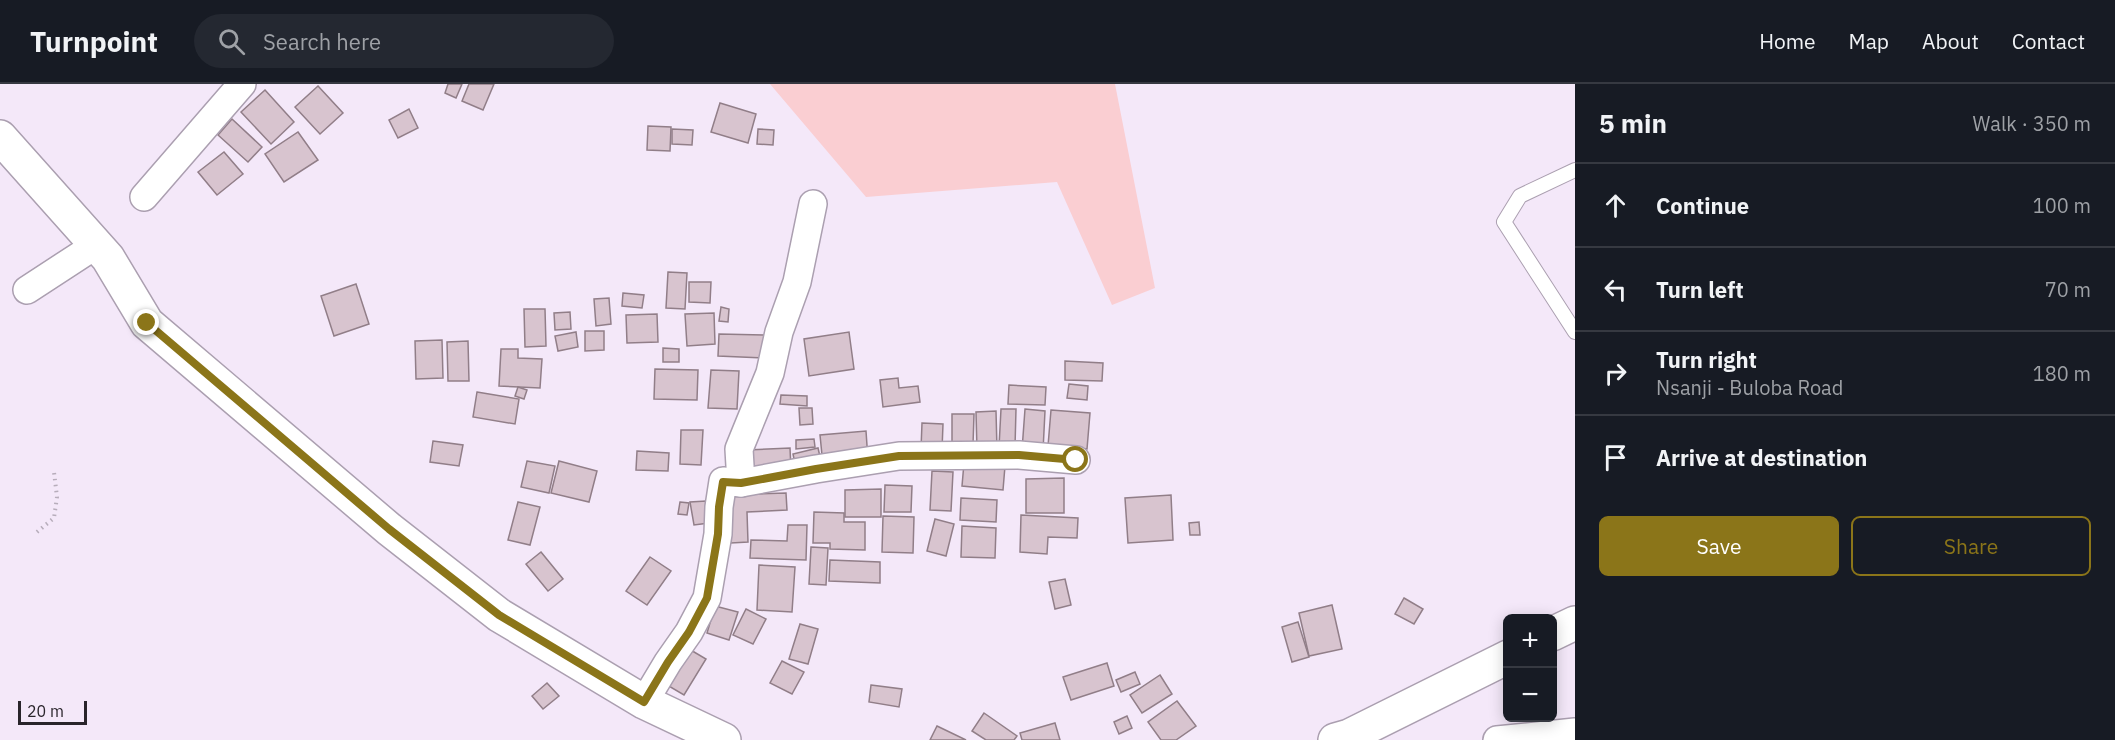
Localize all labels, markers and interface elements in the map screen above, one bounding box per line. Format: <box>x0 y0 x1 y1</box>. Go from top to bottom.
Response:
search box <box>194 14 614 68</box>
text: Turnpoint <box>30 23 158 60</box>
icon: search <box>215 25 248 58</box>
text: Search here <box>263 27 381 56</box>
text: Home <box>1759 27 1816 55</box>
text: Map <box>1849 27 1889 55</box>
text: About <box>1922 27 1979 55</box>
text: Contact <box>2012 27 2085 55</box>
text: 5 min <box>1599 106 1667 140</box>
text: Walk · 350 m <box>1973 110 2091 137</box>
icon: ahead <box>1599 189 1632 222</box>
text: Continue <box>1656 191 1749 220</box>
text: 100 m <box>2033 192 2091 219</box>
icon: left <box>1599 273 1632 306</box>
text: Turn left <box>1656 275 1744 304</box>
text: 70 m <box>2045 276 2091 303</box>
route end <box>133 309 159 335</box>
text: Turn right <box>1656 345 1757 374</box>
icon: right <box>1599 357 1632 390</box>
text: 180 m <box>2033 360 2091 387</box>
text: Nsanji - Buloba Road <box>1656 374 1843 401</box>
icon: arrive <box>1599 441 1632 474</box>
text: Arrive at destination <box>1656 443 1867 472</box>
route start <box>1062 446 1088 472</box>
button: Save <box>1599 516 1839 576</box>
button: Share <box>1851 516 2091 576</box>
map controls <box>1503 614 1557 722</box>
button: + <box>1503 614 1557 668</box>
button: − <box>1503 668 1557 722</box>
scale bar <box>18 698 87 726</box>
text: 20 m <box>27 701 64 721</box>

